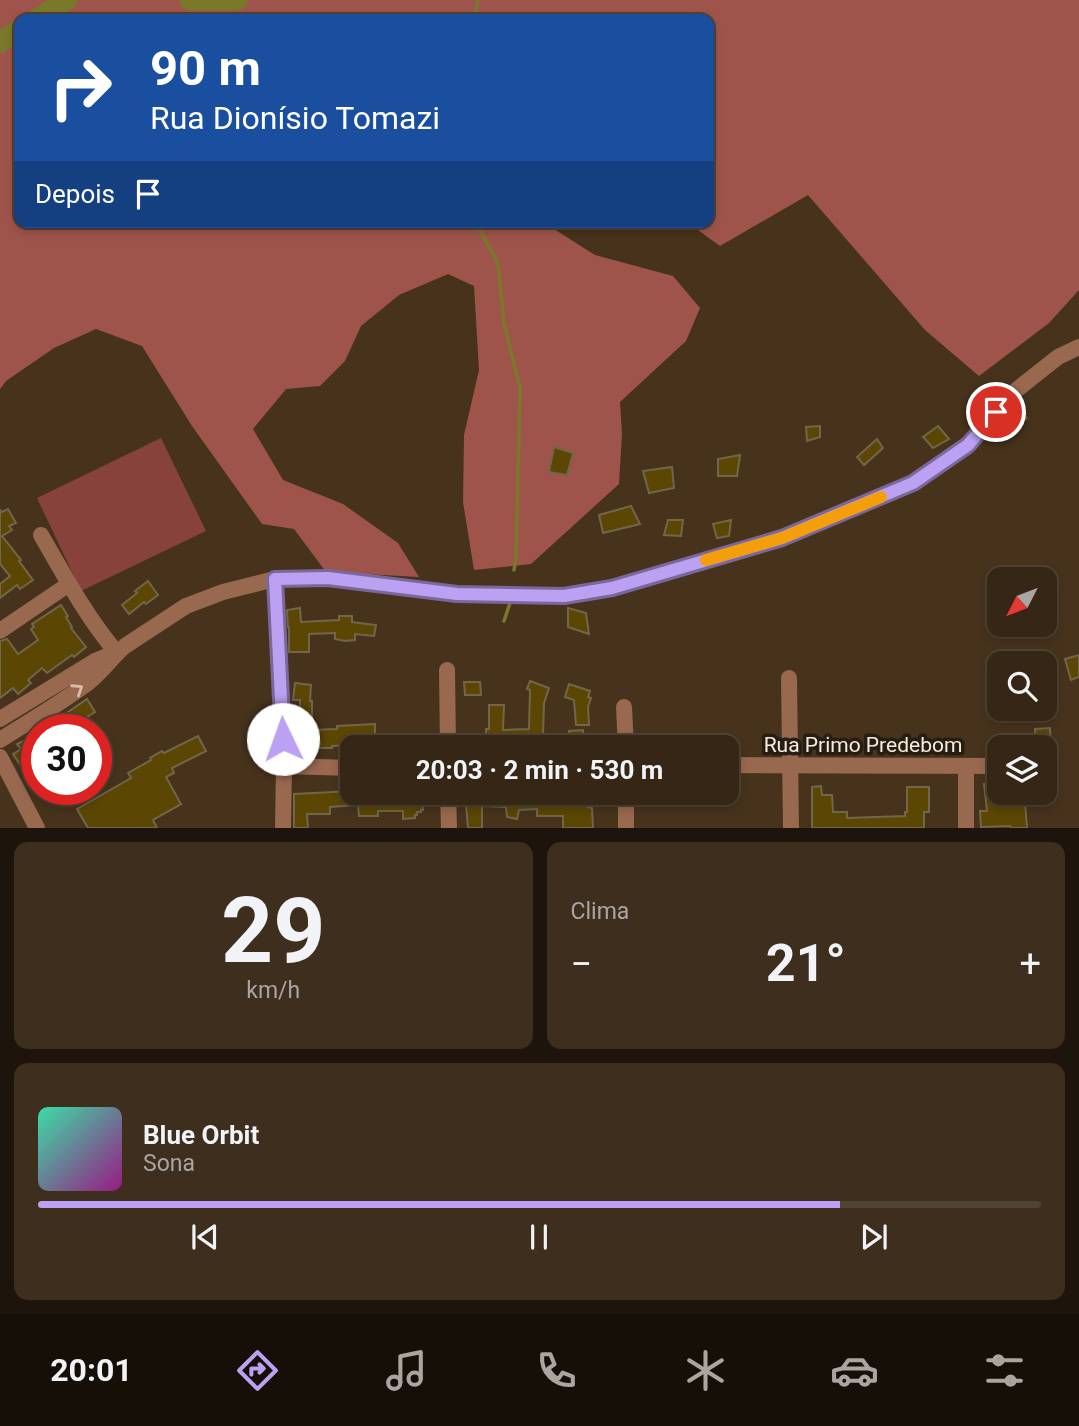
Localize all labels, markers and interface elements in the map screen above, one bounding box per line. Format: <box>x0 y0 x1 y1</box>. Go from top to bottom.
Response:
text: 90 m <box>150 40 261 97</box>
icon: right <box>35 42 126 133</box>
text: Rua Dionísio Tomazi <box>150 99 440 137</box>
icon: arrive <box>129 175 167 213</box>
text: Depois <box>35 179 115 209</box>
pin <box>966 382 1026 442</box>
icon: arrive <box>977 393 1015 431</box>
north arrow <box>987 567 1057 637</box>
map controls <box>987 567 1057 805</box>
button: search <box>987 651 1057 721</box>
one-way arrow <box>70 685 83 698</box>
position arrow <box>246 702 320 776</box>
speed limit sign: 30 <box>21 714 112 805</box>
street label: Rua Primo Predebom <box>764 733 962 757</box>
button: layers <box>987 735 1057 805</box>
text: 20:03 · 2 min · 530 m <box>416 755 663 785</box>
text: 29 <box>221 878 325 984</box>
text: Clima <box>571 898 629 925</box>
text: 21° <box>766 933 846 994</box>
text: − <box>571 942 592 986</box>
text: + <box>1019 942 1041 986</box>
text: km/h <box>246 977 300 1004</box>
text: Blue Orbit <box>143 1120 259 1150</box>
text: Sona <box>143 1150 195 1177</box>
icon: previous <box>186 1218 224 1256</box>
icon: pause <box>520 1218 558 1256</box>
icon: next <box>855 1218 893 1256</box>
icon: directions <box>233 1346 282 1395</box>
icon: music <box>382 1346 431 1395</box>
icon: phone <box>532 1346 581 1395</box>
icon: climate <box>681 1346 730 1395</box>
icon: car <box>830 1346 879 1395</box>
icon: filters <box>980 1346 1029 1395</box>
text: 20:01 <box>50 1351 133 1389</box>

